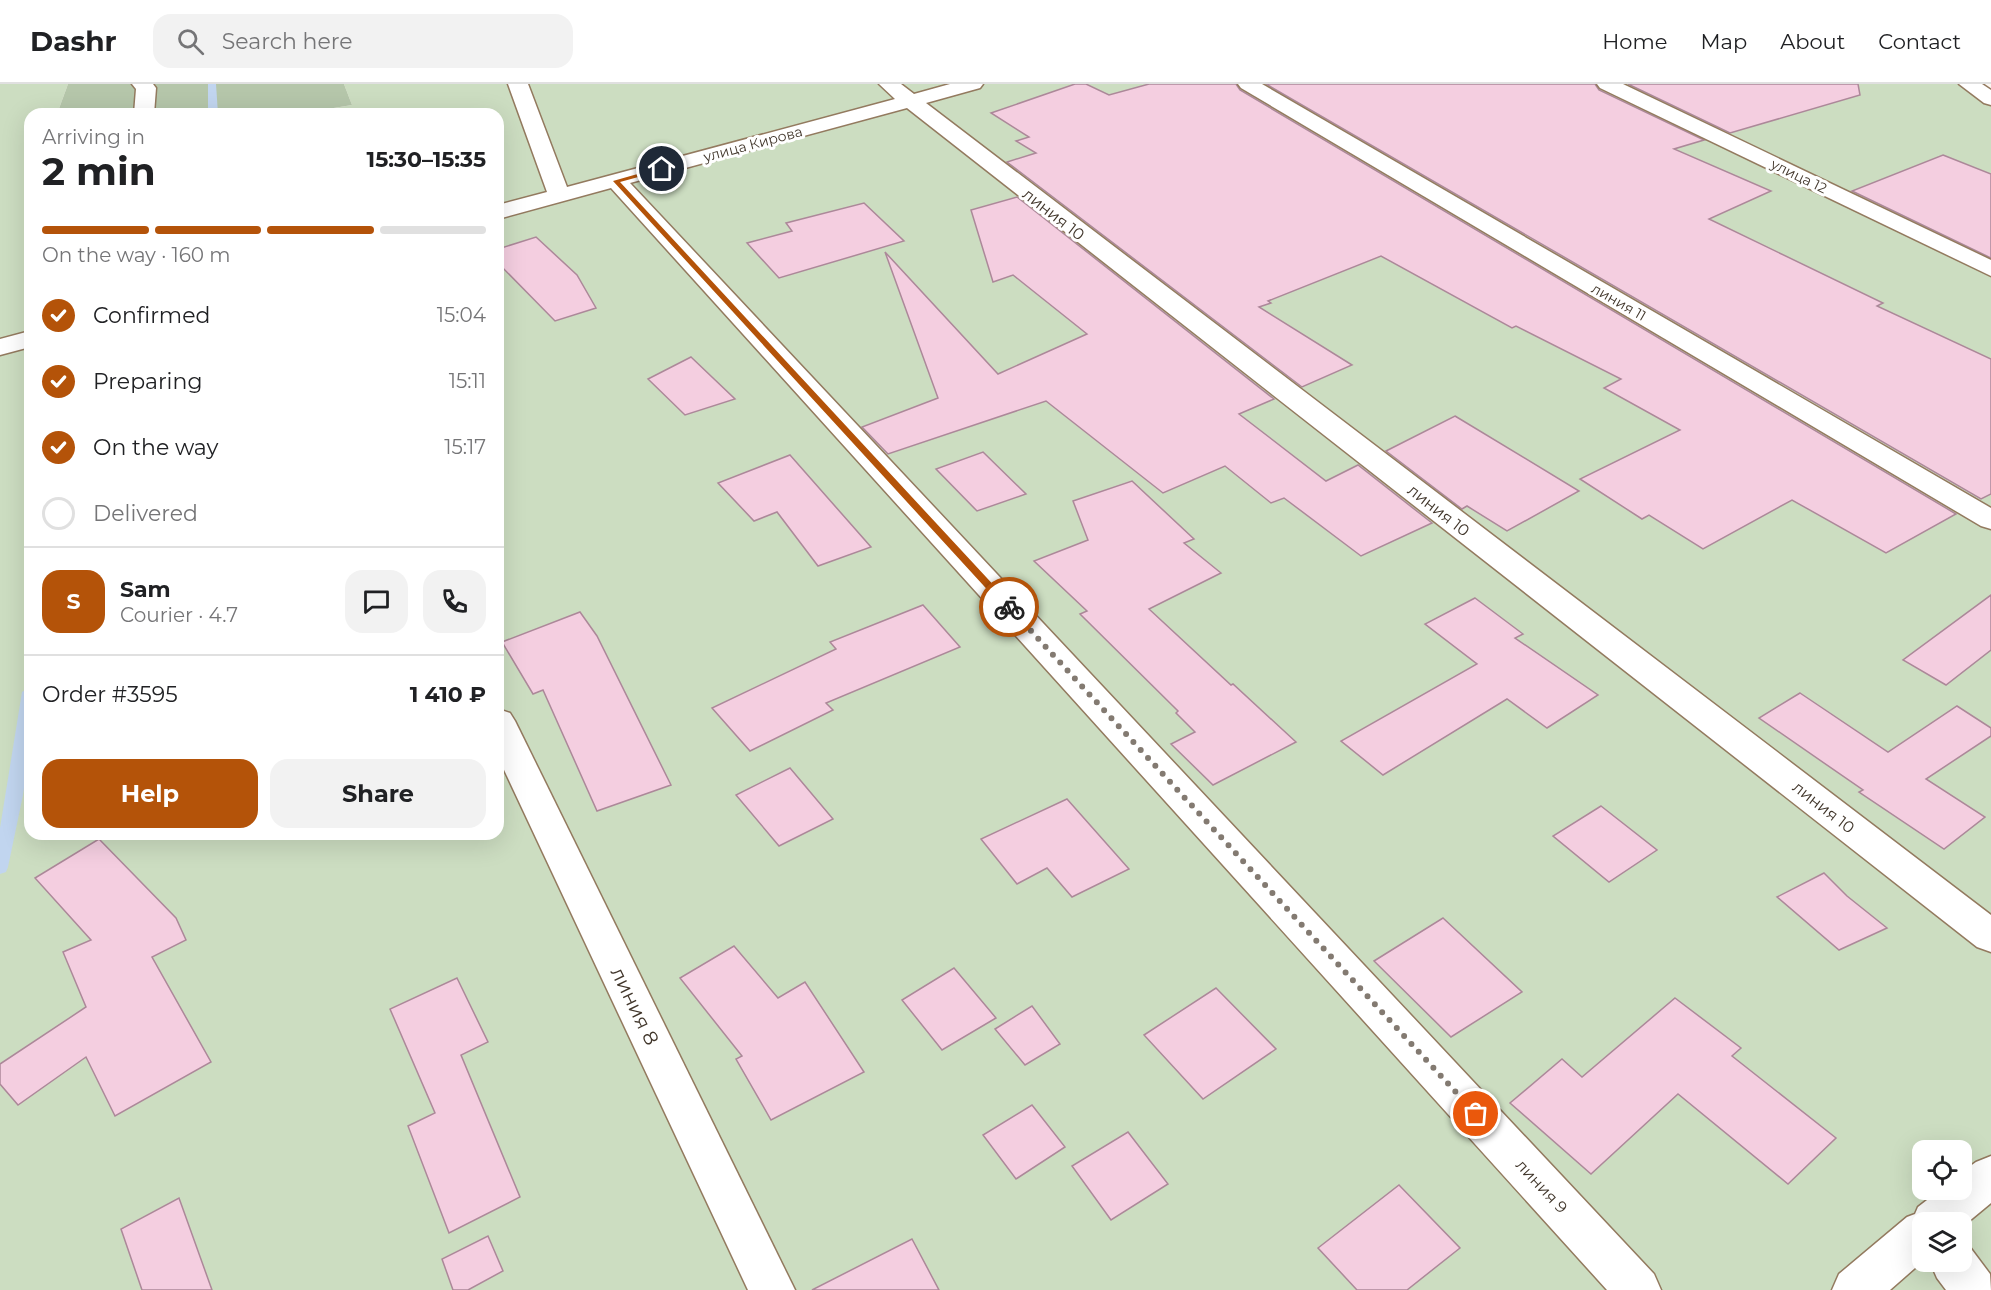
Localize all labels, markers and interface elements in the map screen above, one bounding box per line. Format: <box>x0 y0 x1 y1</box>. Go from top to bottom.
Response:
search box <box>153 14 573 68</box>
text: Dashr <box>30 24 117 58</box>
icon: search <box>174 25 207 58</box>
text: Search here <box>222 28 353 55</box>
text: Home <box>1602 29 1667 54</box>
text: Map <box>1700 29 1747 54</box>
text: About <box>1780 29 1845 54</box>
text: Contact <box>1878 29 1961 54</box>
street label: улица Кирова <box>700 122 805 166</box>
text: Arriving in <box>42 125 145 149</box>
pin <box>636 143 687 194</box>
text: 15:30–15:35 <box>367 146 486 173</box>
text: 2 min <box>42 147 156 195</box>
icon: home <box>645 152 678 185</box>
street label: улица 12 <box>1767 154 1830 197</box>
street label: линия 10 <box>1019 184 1088 244</box>
text: On the way · 160 m <box>42 243 231 267</box>
street label: линия 11 <box>1589 279 1649 325</box>
icon: check <box>42 299 75 332</box>
text: Confirmed <box>93 302 210 329</box>
text: 15:04 <box>437 303 486 327</box>
icon: check <box>42 365 75 398</box>
text: Preparing <box>93 368 202 395</box>
text: 15:11 <box>449 369 486 393</box>
icon: check <box>42 431 75 464</box>
text: On the way <box>93 434 218 461</box>
text: 15:17 <box>444 435 486 459</box>
street label: линия 10 <box>1404 480 1473 540</box>
text: Delivered <box>93 500 198 527</box>
button: chat <box>345 570 408 633</box>
button: phone <box>423 570 486 633</box>
text: Sam <box>120 576 171 603</box>
courier <box>979 577 1039 637</box>
text: S <box>66 588 81 615</box>
icon: bike <box>993 591 1026 624</box>
text: Courier · 4.7 <box>120 603 238 627</box>
text: Order #3595 <box>42 681 178 708</box>
text: 1 410 ₽ <box>410 681 486 708</box>
button: Help <box>42 759 258 828</box>
button: Share <box>270 759 486 828</box>
street label: линия 10 <box>1789 777 1858 837</box>
street label: линия 8 <box>606 963 664 1049</box>
pin <box>1450 1088 1501 1139</box>
icon: bag <box>1459 1097 1492 1130</box>
map controls <box>1912 1140 1972 1272</box>
button: locate <box>1912 1140 1972 1200</box>
street label: линия 9 <box>1512 1156 1571 1217</box>
button: layers <box>1912 1212 1972 1272</box>

